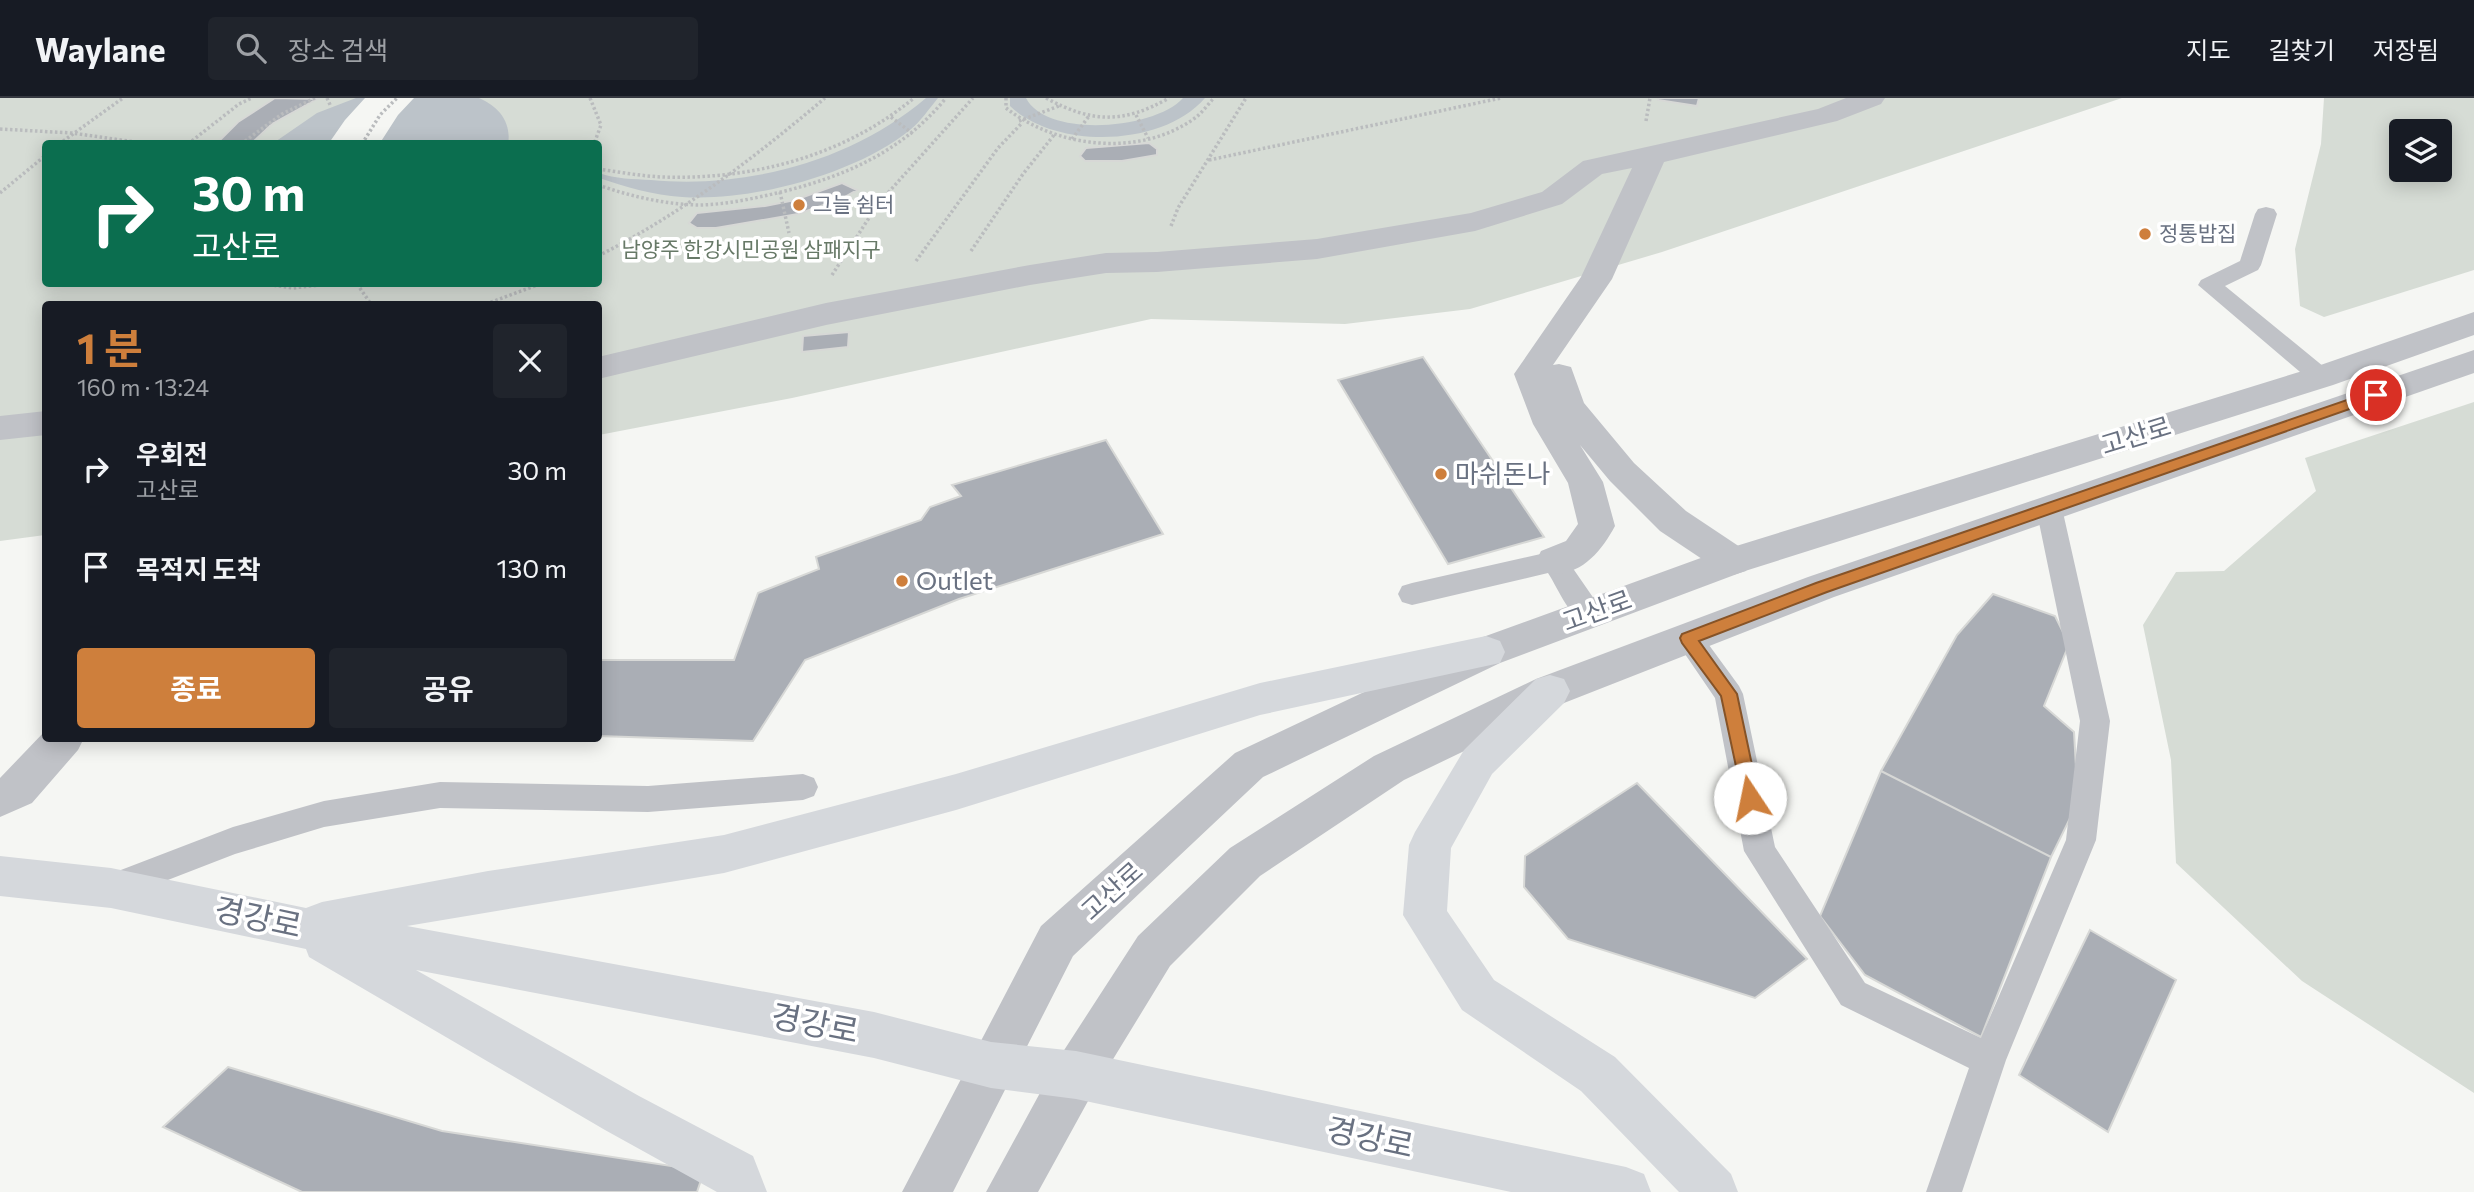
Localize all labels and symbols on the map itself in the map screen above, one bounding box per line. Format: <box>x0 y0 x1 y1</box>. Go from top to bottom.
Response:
place label: 그늘 쉼터 <box>813 191 894 216</box>
marker: 그늘 쉼터 <box>791 197 807 213</box>
place label: 정통밥집 <box>2159 220 2236 245</box>
marker: 정통밥집 <box>2137 226 2153 242</box>
park label: 남양주 한강시민공원 삼패지구 <box>621 236 881 261</box>
pin <box>2346 365 2406 425</box>
street label: 고산로 <box>2097 409 2174 460</box>
place label: 마쉬돈나 <box>1455 457 1551 488</box>
marker: 마쉬돈나 <box>1433 466 1449 482</box>
place label: Outlet <box>916 564 993 595</box>
marker: Outlet <box>894 573 910 589</box>
street label: 고산로 <box>1557 583 1636 636</box>
position arrow <box>1713 761 1787 835</box>
street label: 고산로 <box>1074 854 1148 925</box>
street label: 경강로 <box>211 887 306 945</box>
street label: 경강로 <box>768 994 863 1050</box>
street label: 경강로 <box>1323 1107 1418 1165</box>

